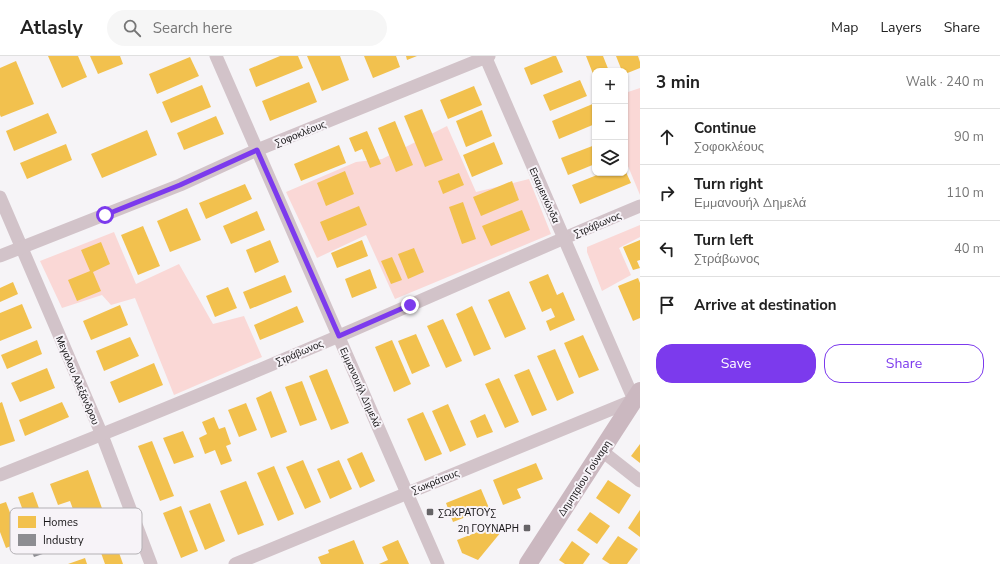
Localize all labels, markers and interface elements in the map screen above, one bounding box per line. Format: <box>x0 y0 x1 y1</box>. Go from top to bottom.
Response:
search box <box>107 10 387 46</box>
text: Atlasly <box>20 15 83 41</box>
icon: search <box>121 17 143 39</box>
text: Search here <box>153 18 232 38</box>
text: Map <box>831 18 858 37</box>
text: Layers <box>880 18 922 37</box>
text: Share <box>944 18 980 37</box>
map controls <box>592 68 628 176</box>
button: + <box>592 68 628 104</box>
text: 3 min <box>656 71 700 94</box>
text: Walk · 240 m <box>906 73 984 91</box>
button: − <box>592 104 628 140</box>
street label: Σοφοκλέους <box>273 117 328 151</box>
text: Continue <box>694 118 756 138</box>
icon: ahead <box>656 126 678 148</box>
text: 90 m <box>954 128 984 146</box>
text: Σοφοκλέους <box>694 138 764 156</box>
button: layers <box>592 140 628 176</box>
street label: Επαμεινώνδα <box>526 165 563 226</box>
text: Turn right <box>694 174 763 194</box>
icon: right <box>656 182 678 204</box>
text: 110 m <box>946 184 984 202</box>
text: Εμμανουήλ Δημελά <box>694 194 806 212</box>
route start <box>96 206 114 224</box>
street label: Στράβωνος <box>571 209 623 241</box>
text: Turn left <box>694 230 753 250</box>
icon: left <box>656 238 678 260</box>
text: 40 m <box>954 240 984 258</box>
text: Στράβωνος <box>694 250 759 268</box>
icon: arrive <box>656 294 678 316</box>
text: Arrive at destination <box>694 295 837 315</box>
route end <box>401 296 419 314</box>
street label: Μεγαλου Αλεξάνδρου <box>52 334 102 427</box>
street label: Στράβωνος <box>273 337 325 369</box>
button: Save <box>656 344 816 383</box>
button: Share <box>824 344 984 383</box>
street label: Εμμανουήλ Δημελά <box>336 345 384 430</box>
street label: Δημητρίου Γούναρη <box>555 438 615 519</box>
street label: Σωκράτους <box>410 466 461 498</box>
place label: ΣΩΚΡΑΤΟΥΣ <box>438 506 496 520</box>
marker: ΣΩΚΡΑΤΟΥΣ <box>425 507 435 517</box>
legend <box>10 508 142 554</box>
text: Homes <box>43 515 78 530</box>
place label: 2η ΓΟΥΝΑΡΗ <box>457 522 519 536</box>
marker: 2η ΓΟΥΝΑΡΗ <box>522 523 532 533</box>
text: Industry <box>43 533 84 548</box>

